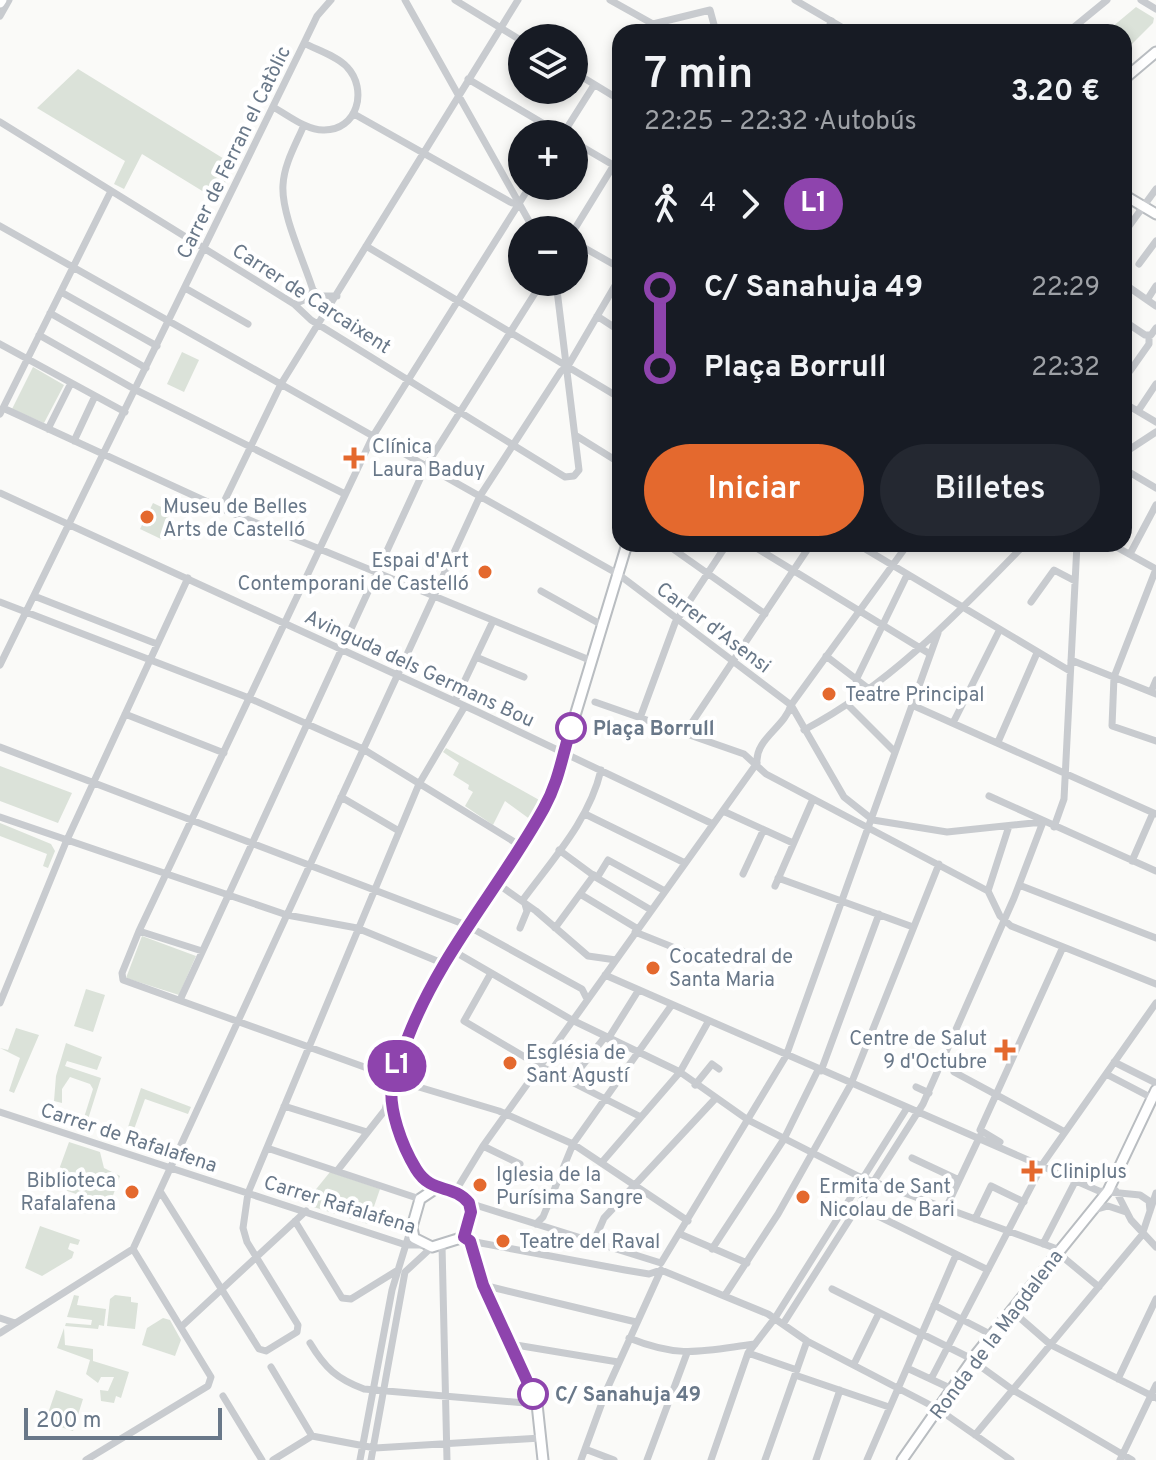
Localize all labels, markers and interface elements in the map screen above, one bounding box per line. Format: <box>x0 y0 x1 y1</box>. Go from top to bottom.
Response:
map controls <box>508 24 588 296</box>
button: layers <box>508 24 588 104</box>
street label: Carrer de Ferran el Catòlic <box>172 42 298 264</box>
text: 7 min <box>644 48 753 104</box>
text: 3.20 € <box>1011 74 1100 111</box>
text: 22:25 – 22:32 · Autobús <box>644 106 917 139</box>
button: + <box>508 120 588 200</box>
icon: walk <box>644 182 688 226</box>
icon: forward <box>728 182 772 226</box>
text: L1 <box>800 186 827 222</box>
text: 4 <box>700 188 716 221</box>
button: − <box>508 216 588 296</box>
street label: Carrer de Carcaixent <box>226 239 395 361</box>
text: C/ Sanahuja 49 <box>704 270 923 307</box>
text: 22:29 <box>1031 272 1100 305</box>
text: Plaça Borrull <box>704 350 887 387</box>
text: 22:32 <box>1031 352 1100 385</box>
place label: Clínica Laura Baduy <box>372 435 485 484</box>
button: Iniciar <box>644 444 864 536</box>
button: Billetes <box>880 444 1100 536</box>
marker: Clínica Laura Baduy <box>343 447 365 469</box>
place label: Museu de Belles Arts de Castelló <box>163 495 307 544</box>
marker: Museu de Belles Arts de Castelló <box>138 508 156 526</box>
place label: Espai d'Art Contemporani de Castelló <box>237 549 469 598</box>
marker: Espai d'Art Contemporani de Castelló <box>476 563 494 581</box>
street label: Carrer d'Asensi <box>650 577 775 680</box>
street label: Avinguda dels Germans Bou <box>300 605 538 735</box>
place label: Teatre Principal <box>845 683 985 709</box>
marker: Teatre Principal <box>820 685 838 703</box>
marker: Plaça Borrull <box>556 713 586 743</box>
place label: Plaça Borrull <box>593 717 715 743</box>
place label: Cocatedral de Santa Maria <box>669 945 793 994</box>
marker: Cocatedral de Santa Maria <box>644 959 662 977</box>
place label: Centre de Salut 9 d'Octubre <box>849 1027 987 1076</box>
marker: Centre de Salut 9 d'Octubre <box>994 1039 1016 1061</box>
line badge: L1 <box>361 1040 433 1092</box>
place label: Església de Sant Agustí <box>526 1041 631 1090</box>
text: L1 <box>383 1048 411 1084</box>
marker: Església de Sant Agustí <box>501 1054 519 1072</box>
street label: Carrer de Rafalafena <box>37 1098 220 1180</box>
marker: Cliniplus <box>1021 1160 1043 1182</box>
place label: Cliniplus <box>1050 1160 1127 1186</box>
place label: Iglesia de la Purísima Sangre <box>496 1163 643 1212</box>
place label: Biblioteca Rafalafena <box>21 1169 116 1218</box>
street label: Carrer Rafalafena <box>260 1170 419 1241</box>
place label: Ermita de Sant Nicolau de Bari <box>819 1175 955 1224</box>
marker: Iglesia de la Purísima Sangre <box>471 1176 489 1194</box>
marker: Biblioteca Rafalafena <box>123 1183 141 1201</box>
marker: Ermita de Sant Nicolau de Bari <box>794 1188 812 1206</box>
place label: Teatre del Raval <box>519 1230 660 1256</box>
marker: Teatre del Raval <box>494 1232 512 1250</box>
street label: Ronda de la Magdalena <box>925 1245 1070 1425</box>
marker: C/ Sanahuja 49 <box>518 1379 548 1409</box>
place label: C/ Sanahuja 49 <box>555 1383 701 1409</box>
scale bar <box>24 1404 222 1440</box>
text: 200 m <box>36 1408 101 1435</box>

